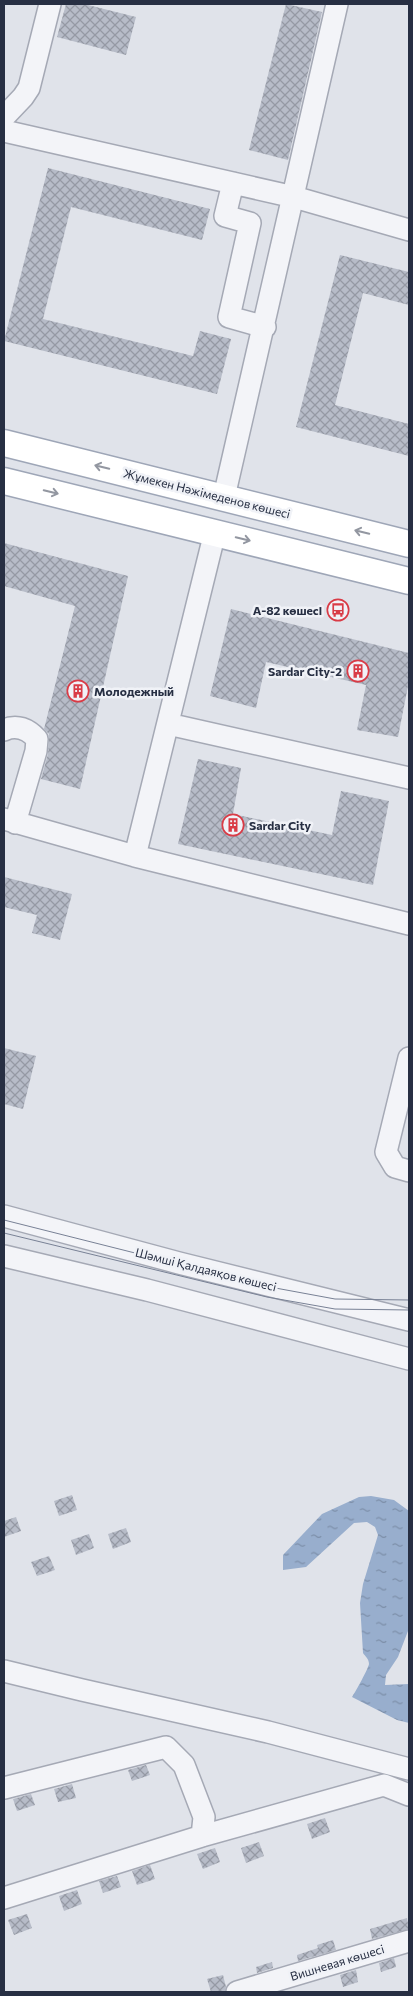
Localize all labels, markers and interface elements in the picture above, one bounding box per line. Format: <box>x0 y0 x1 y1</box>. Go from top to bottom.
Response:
one-way arrow <box>95 462 111 471</box>
street label: Жұмекен Нәжімеденов көшесі <box>122 465 292 521</box>
one-way arrow <box>43 488 59 497</box>
one-way arrow <box>354 527 370 536</box>
one-way arrow <box>234 535 250 545</box>
bus stop icon: A-82 көшесі <box>326 598 350 622</box>
place label: A-82 көшесі <box>253 603 322 617</box>
building icon: Sardar City-2 <box>346 659 370 683</box>
place label: Sardar City-2 <box>268 664 342 678</box>
building icon: Молодежный <box>66 679 90 703</box>
place label: Молодежный <box>94 684 174 698</box>
building icon: Sardar City <box>221 813 245 837</box>
place label: Sardar City <box>249 818 312 832</box>
street label: Шәмші Қалдаяқов көшесі <box>134 1245 278 1293</box>
street label: Вишневая көшесі <box>288 1941 386 1983</box>

